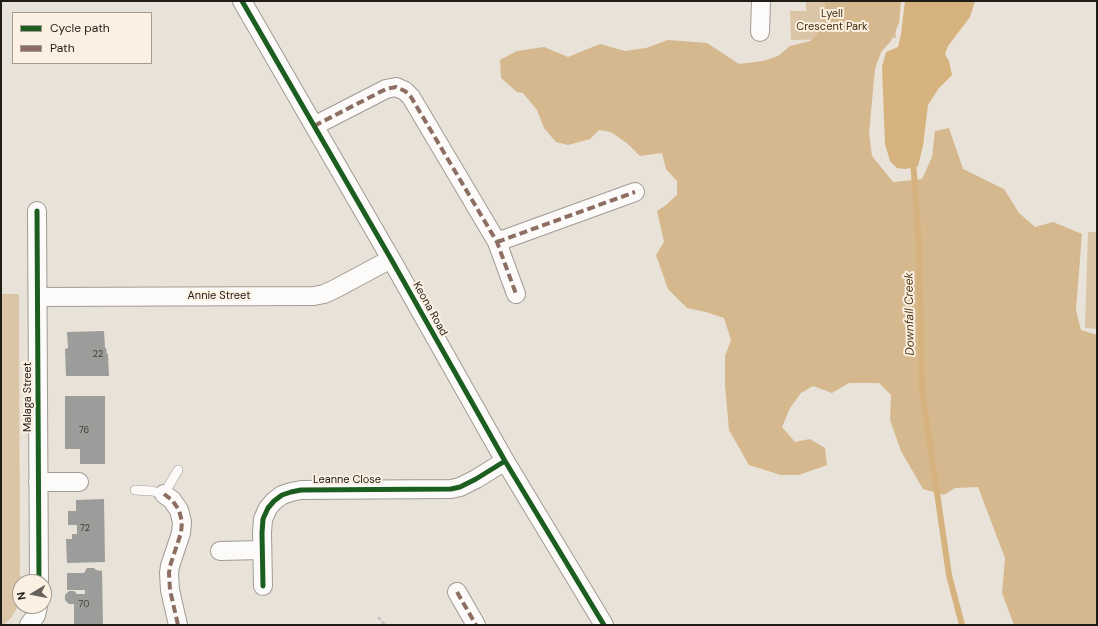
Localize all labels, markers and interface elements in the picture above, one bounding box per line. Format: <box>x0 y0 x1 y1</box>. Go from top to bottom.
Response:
park label: Lyell Crescent Park <box>796 7 868 33</box>
legend <box>12 12 152 64</box>
text: Cycle path <box>50 20 110 36</box>
text: Path <box>50 40 75 56</box>
water label: Downfall Creek <box>902 272 918 356</box>
street label: Keona Road <box>410 280 450 338</box>
street label: Annie Street <box>188 289 250 303</box>
house number: 22 <box>93 350 103 360</box>
street label: Malaga Street <box>21 362 35 432</box>
house number: 76 <box>79 426 89 436</box>
street label: Leanne Close <box>313 473 381 487</box>
house number: 72 <box>80 524 90 534</box>
north arrow <box>12 574 52 614</box>
text: N <box>14 591 29 601</box>
house number: 70 <box>79 600 89 610</box>

